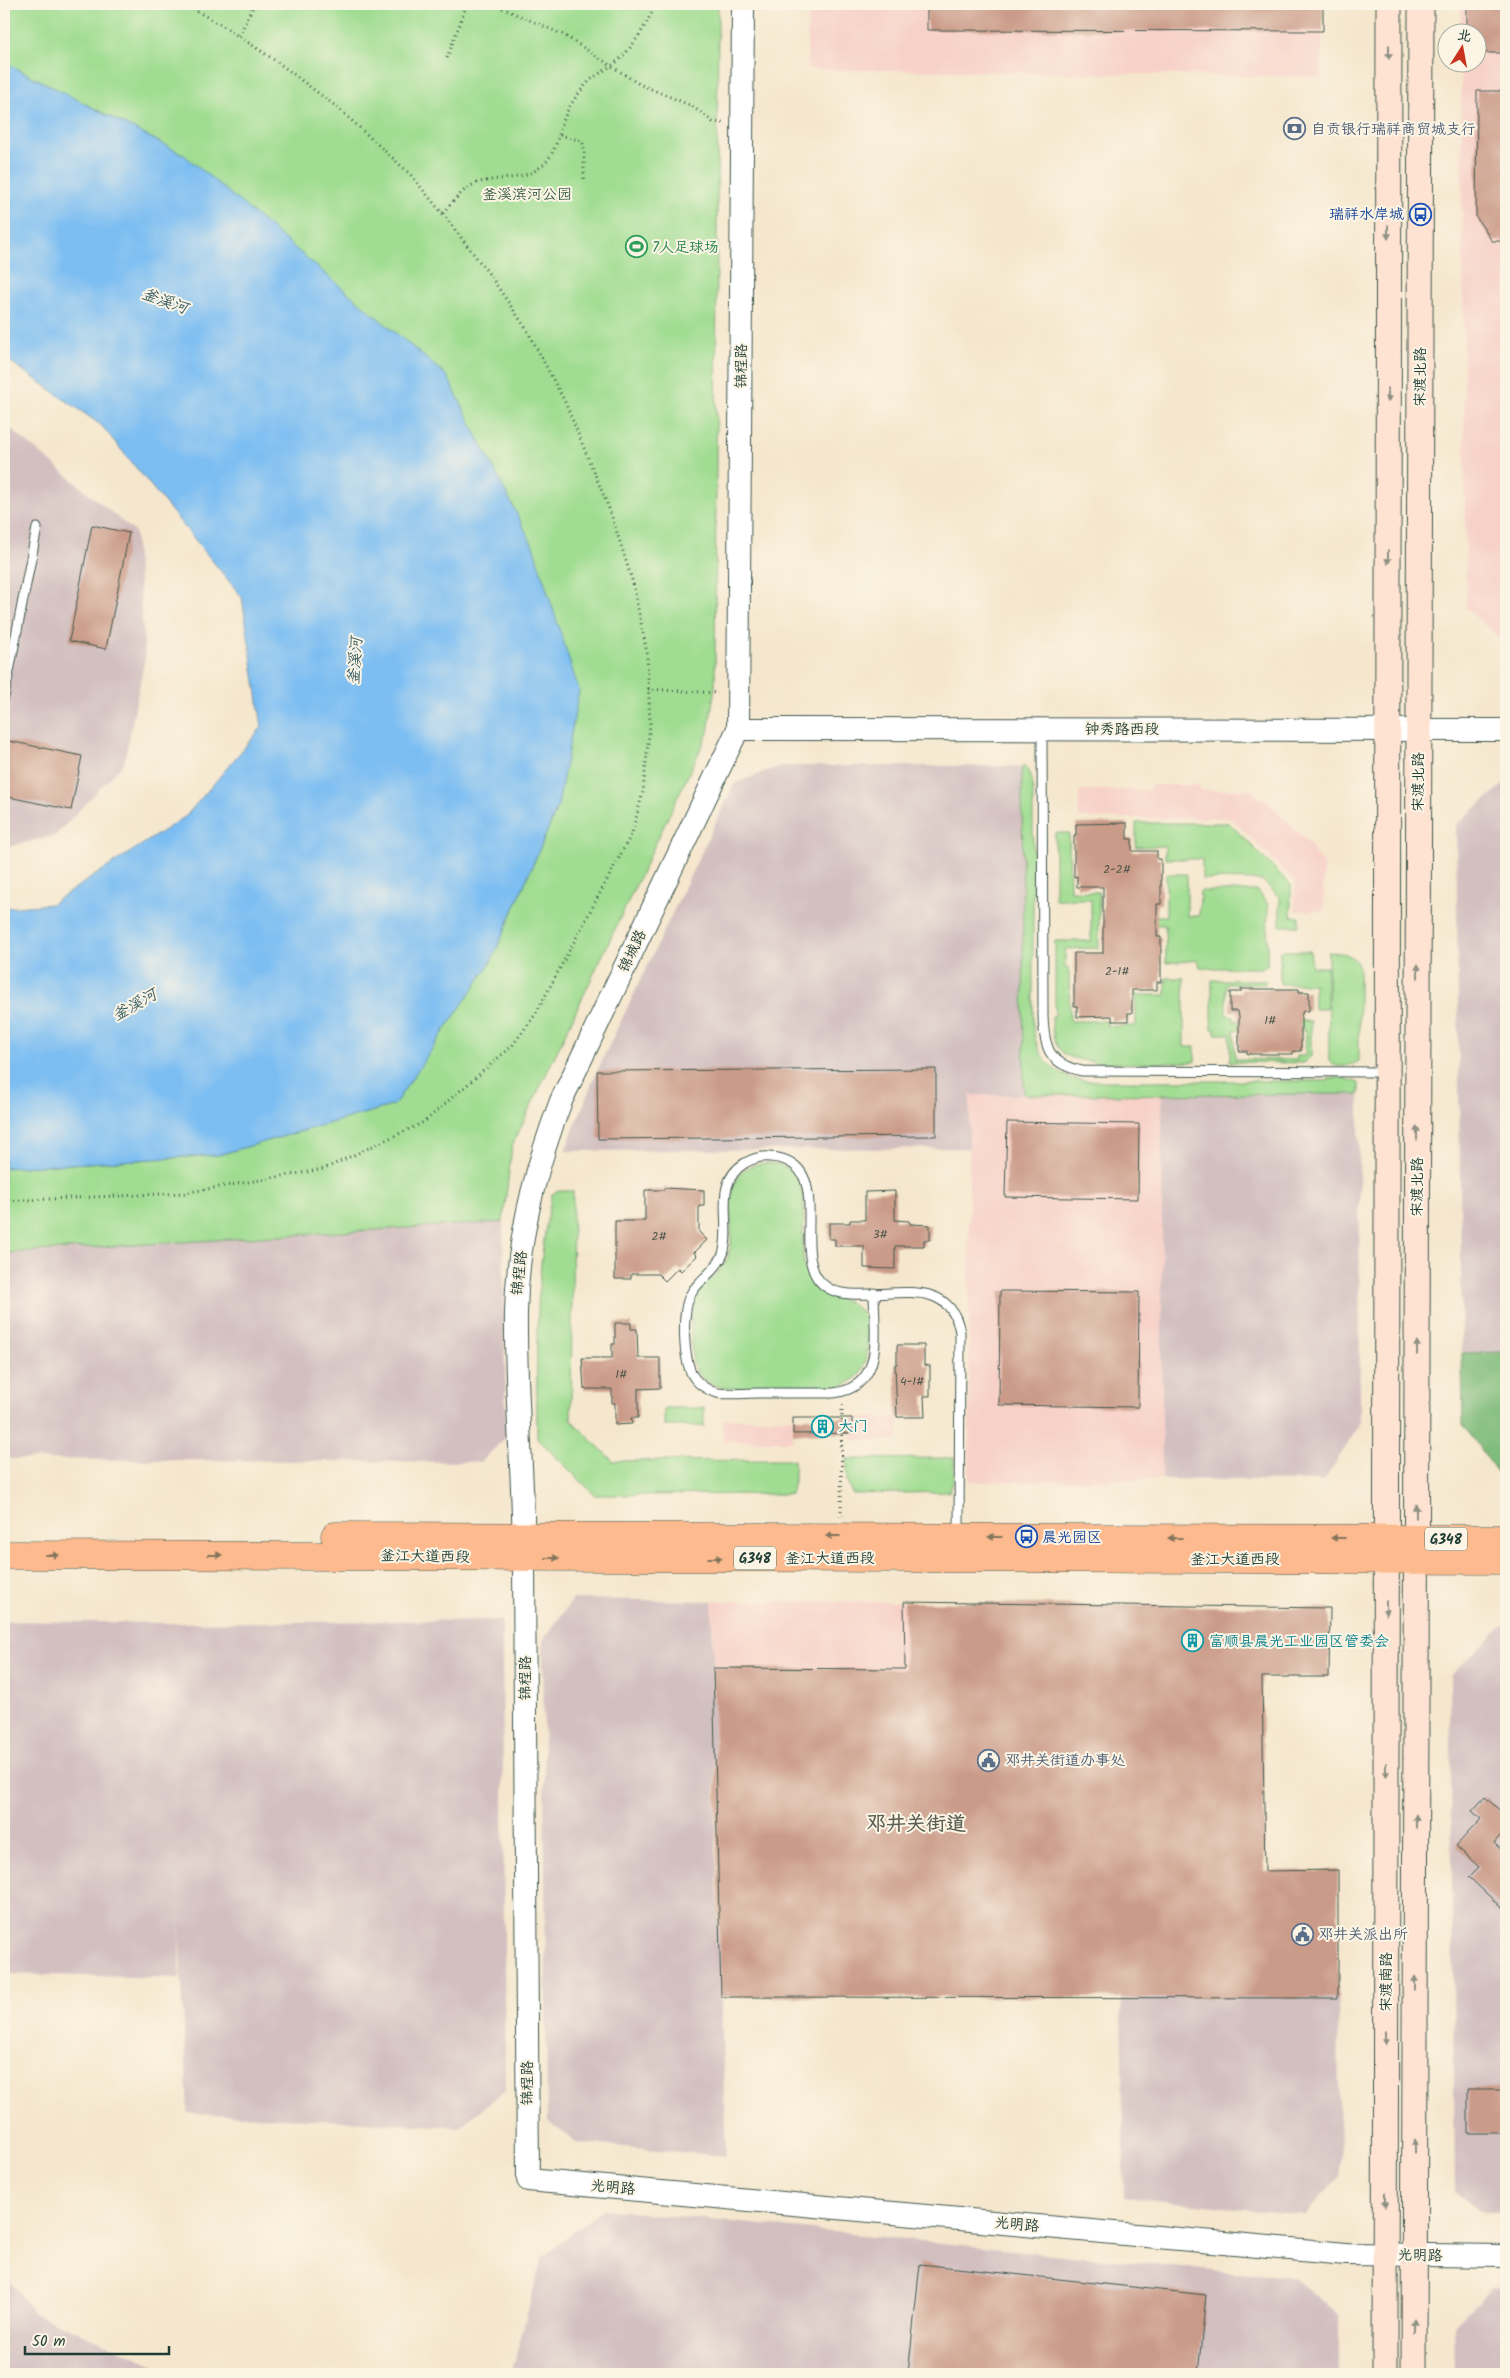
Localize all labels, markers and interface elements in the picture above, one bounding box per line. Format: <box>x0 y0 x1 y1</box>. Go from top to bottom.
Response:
north arrow <box>1438 22 1488 72</box>
text: 北 <box>1455 24 1473 48</box>
one-way arrow <box>1385 45 1393 61</box>
bank icon: 自贡银行瑞祥商贸城支行 <box>1283 117 1307 141</box>
place label: 自贡银行瑞祥商贸城支行 <box>1311 118 1476 142</box>
park label: 釜溪滨河公园 <box>482 183 572 207</box>
bus stop icon: 瑞祥水岸城 <box>1408 202 1432 226</box>
place label: 瑞祥水岸城 <box>1329 203 1404 227</box>
one-way arrow <box>1384 225 1392 241</box>
sports icon: 7人足球场 <box>624 235 648 259</box>
place label: 7人足球场 <box>652 236 719 260</box>
water label: 釜溪河 <box>138 281 194 322</box>
street label: 锦程路 <box>730 343 754 389</box>
street label: 宋渡北路 <box>1409 347 1433 407</box>
one-way arrow <box>1384 387 1392 403</box>
one-way arrow <box>1384 550 1392 566</box>
water label: 釜溪河 <box>341 633 370 686</box>
street label: 钟秀路西段 <box>1084 718 1160 742</box>
street label: 宋渡北路 <box>1407 752 1431 812</box>
house number: 2-2# <box>1103 860 1131 879</box>
street label: 锦城路 <box>613 926 653 977</box>
house number: 2-1# <box>1105 962 1129 981</box>
one-way arrow <box>1414 963 1422 979</box>
water label: 釜溪河 <box>108 981 164 1028</box>
house number: 1# <box>1264 1011 1276 1030</box>
one-way arrow <box>1413 1125 1421 1141</box>
street label: 宋渡北路 <box>1406 1157 1430 1217</box>
house number: 3# <box>873 1225 887 1244</box>
house number: 2# <box>652 1227 667 1246</box>
street label: 锦程路 <box>506 1249 534 1297</box>
one-way arrow <box>1413 1340 1421 1356</box>
house number: 1# <box>615 1365 627 1384</box>
house number: 4-1# <box>900 1372 924 1391</box>
building icon: 大门 <box>810 1414 834 1438</box>
place label: 大门 <box>838 1415 868 1439</box>
one-way arrow <box>1412 1503 1420 1519</box>
bus stop icon: 晨光园区 <box>1014 1525 1038 1549</box>
place label: 晨光园区 <box>1042 1526 1102 1550</box>
road number: G348 <box>1425 1528 1467 1550</box>
one-way arrow <box>824 1532 840 1540</box>
one-way arrow <box>987 1533 1003 1541</box>
one-way arrow <box>1167 1534 1183 1542</box>
one-way arrow <box>1329 1534 1345 1542</box>
street label: 釜江大道西段 <box>380 1544 470 1570</box>
road number: G348 <box>734 1546 776 1570</box>
street label: 釜江大道西段 <box>785 1547 875 1571</box>
street label: 釜江大道西段 <box>1190 1548 1280 1572</box>
one-way arrow <box>45 1551 61 1559</box>
one-way arrow <box>207 1551 223 1559</box>
one-way arrow <box>545 1554 561 1562</box>
one-way arrow <box>707 1554 723 1562</box>
one-way arrow <box>1382 1600 1390 1616</box>
building icon: 富顺县晨光工业园区管委会 <box>1181 1629 1205 1653</box>
place label: 富顺县晨光工业园区管委会 <box>1209 1630 1389 1654</box>
street label: 锦程路 <box>514 1655 538 1701</box>
public building icon: 邓井关街道办事处 <box>977 1748 1001 1772</box>
place label: 邓井关街道办事处 <box>1005 1749 1125 1773</box>
one-way arrow <box>1382 1763 1390 1779</box>
district label: 邓井关街道 <box>866 1809 966 1841</box>
one-way arrow <box>1412 1812 1420 1828</box>
public building icon: 邓井关派出所 <box>1290 1922 1314 1946</box>
place label: 邓井关派出所 <box>1318 1923 1408 1947</box>
street label: 宋渡南路 <box>1375 1952 1399 2012</box>
one-way arrow <box>1411 1975 1419 1991</box>
one-way arrow <box>1381 2030 1389 2046</box>
street label: 锦程路 <box>516 2060 540 2106</box>
one-way arrow <box>1411 2137 1419 2153</box>
street label: 光明路 <box>589 2174 636 2202</box>
one-way arrow <box>1381 2193 1389 2209</box>
street label: 光明路 <box>993 2211 1040 2239</box>
street label: 光明路 <box>1397 2244 1443 2268</box>
one-way arrow <box>1410 2317 1418 2333</box>
scale bar <box>25 2323 169 2355</box>
text: 50 m <box>32 2330 66 2354</box>

